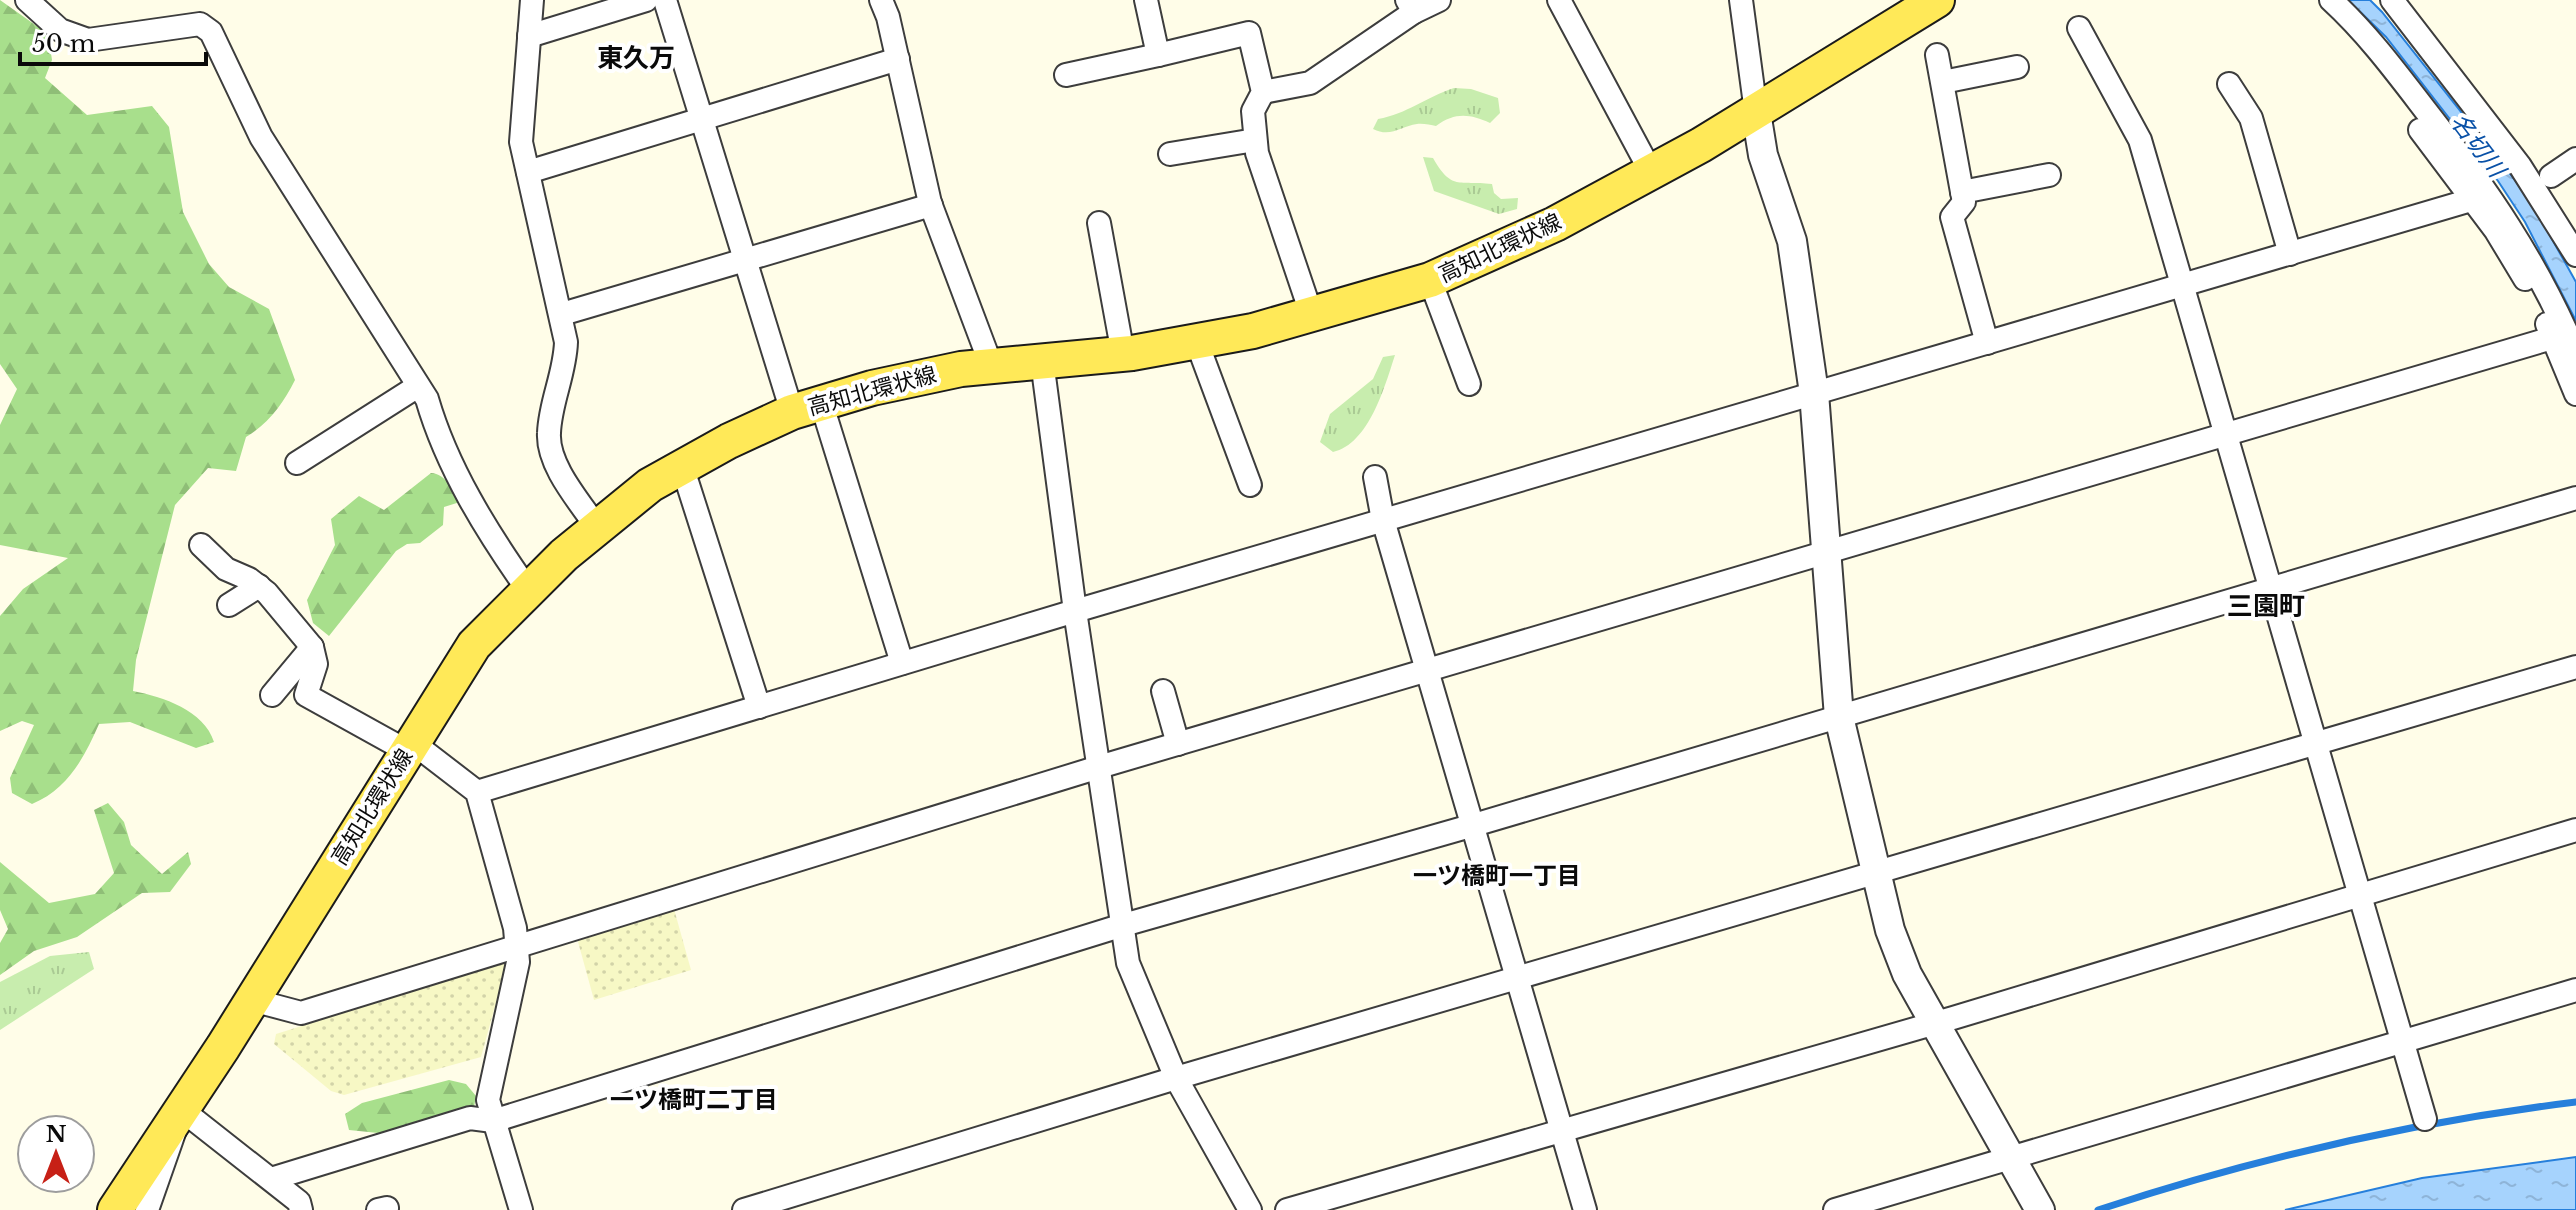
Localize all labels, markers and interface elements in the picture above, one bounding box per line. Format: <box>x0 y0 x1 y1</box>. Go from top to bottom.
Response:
scale bar <box>20 16 206 66</box>
text: 50 m <box>32 29 96 58</box>
district label: 東久万 <box>597 42 675 74</box>
water label: 名切川 <box>2445 108 2513 185</box>
street label: 高知北環状線 <box>1434 208 1566 288</box>
street label: 高知北環状線 <box>805 361 939 421</box>
district label: 三園町 <box>2227 590 2305 622</box>
street label: 高知北環状線 <box>326 744 418 870</box>
district label: 一ツ橋町一丁目 <box>1413 861 1581 890</box>
district label: 一ツ橋町二丁目 <box>610 1085 778 1114</box>
north arrow <box>16 1114 96 1194</box>
text: N <box>46 1121 67 1148</box>

